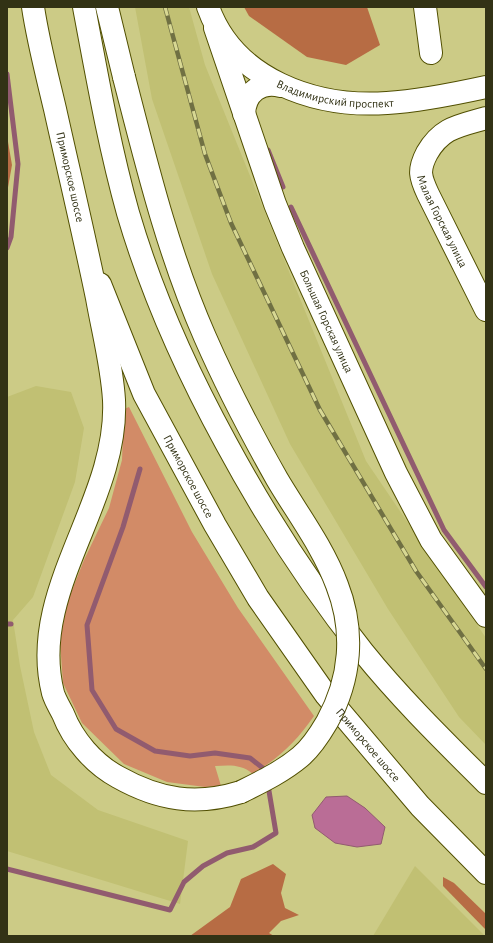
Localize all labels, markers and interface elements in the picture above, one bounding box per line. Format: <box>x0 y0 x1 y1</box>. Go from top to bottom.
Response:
street label: Владимирский проспект <box>275 77 395 110</box>
street label: Приморское шоссе <box>54 130 86 223</box>
street label: Малая Горская улица <box>415 174 470 270</box>
street label: Большая Горская улица <box>298 268 356 375</box>
street label: Приморское шоссе <box>161 433 216 520</box>
street label: Приморское шоссе <box>334 706 403 784</box>

